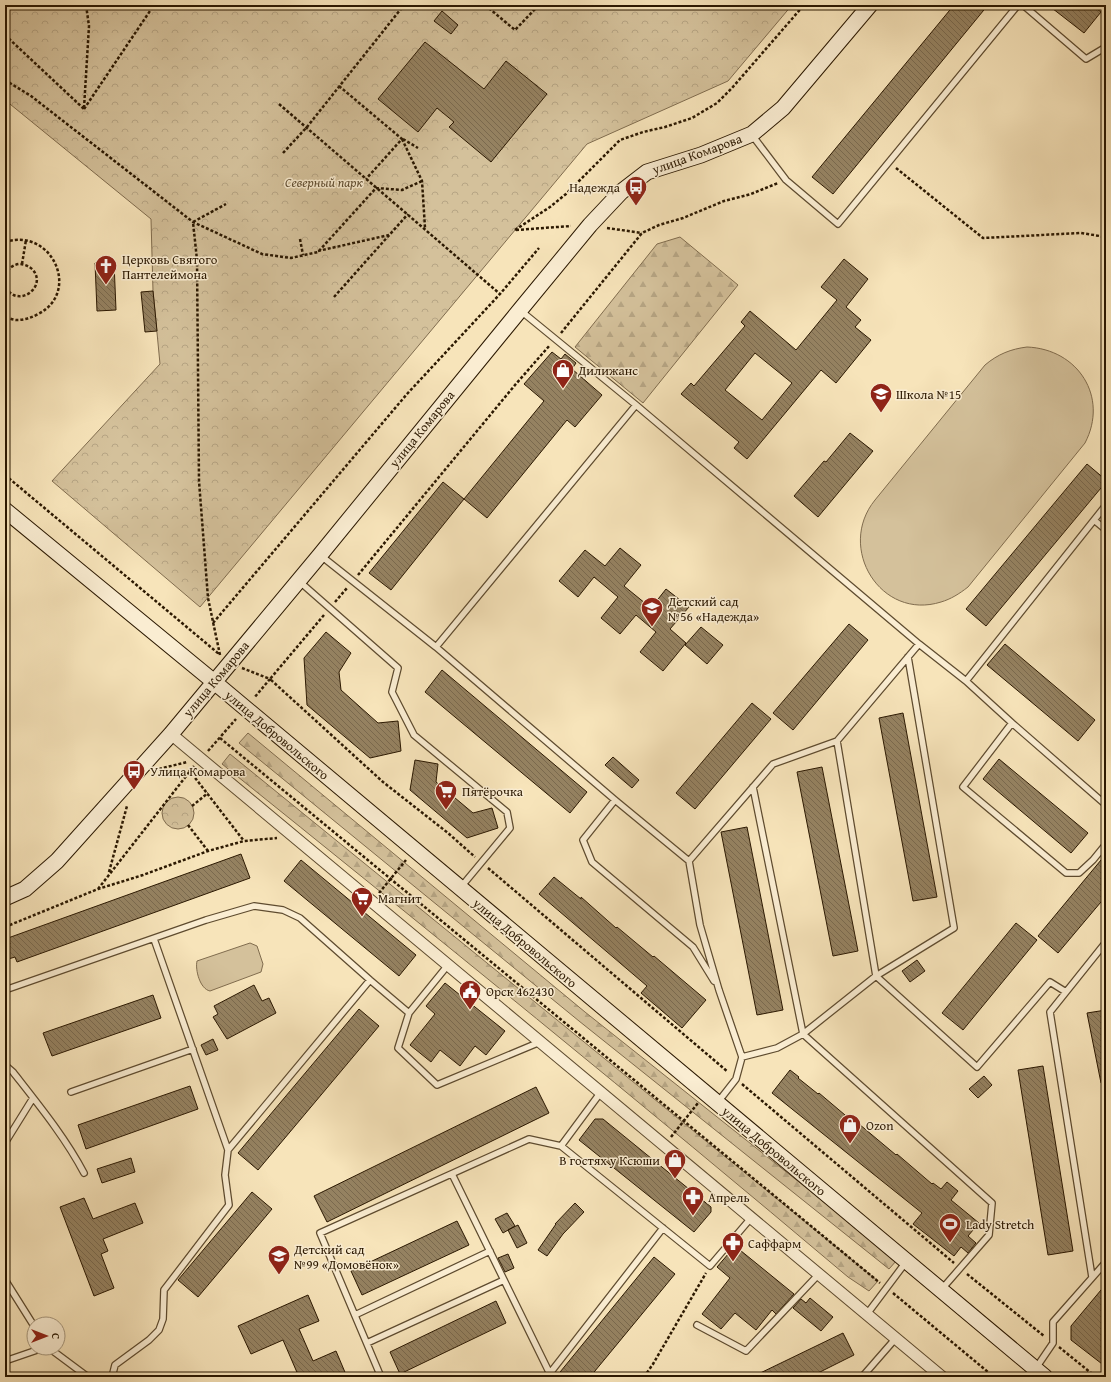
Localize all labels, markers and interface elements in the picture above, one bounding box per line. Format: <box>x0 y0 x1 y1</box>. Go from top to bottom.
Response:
street label: улица Комарова <box>649 129 745 179</box>
park label: Северный парк <box>285 173 364 192</box>
bus stop icon: Надежда <box>623 174 649 207</box>
place label: Надежда <box>569 178 621 197</box>
place label: Церковь Святого Пантелеймона <box>122 250 218 284</box>
church icon: Церковь Святого Пантелеймона <box>93 253 119 286</box>
shop icon: Дилижанс <box>550 357 576 390</box>
place label: Дилижанс <box>577 361 638 380</box>
school or university icon: Школа №15 <box>868 381 894 414</box>
place label: Школа №15 <box>896 385 961 404</box>
street label: улица Комарова <box>384 386 460 472</box>
place label: Детский сад №56 «Надежда» <box>667 592 759 626</box>
school or university icon: Детский сад №56 «Надежда» <box>639 595 665 628</box>
street label: улица Комарова <box>178 636 254 722</box>
street label: улица Добровольского <box>220 685 333 785</box>
bus stop icon: Улица Комарова <box>121 758 147 791</box>
place label: Улица Комарова <box>150 762 246 781</box>
supermarket icon: Пятёрочка <box>433 778 459 811</box>
place label: Пятёрочка <box>462 782 524 801</box>
supermarket icon: Магнит <box>349 885 375 918</box>
place label: Магнит <box>378 889 422 908</box>
street label: улица Добровольского <box>468 893 581 993</box>
public building icon: Орск 462430 <box>457 978 483 1011</box>
place label: Орск 462430 <box>486 982 554 1001</box>
street label: улица Добровольского <box>717 1101 830 1201</box>
shop icon: Ozon <box>837 1112 863 1145</box>
place label: Ozon <box>866 1116 894 1135</box>
shop icon: В гостях у Ксюши <box>662 1147 688 1180</box>
place label: В гостях у Ксюши <box>559 1151 660 1170</box>
pharmacy icon: Апрель <box>680 1184 706 1217</box>
place label: Апрель <box>708 1188 750 1207</box>
sports icon: Lady Stretch <box>937 1211 963 1244</box>
place label: Lady Stretch <box>966 1215 1035 1234</box>
pharmacy icon: Саффарм <box>720 1230 746 1263</box>
place label: Саффарм <box>748 1234 801 1253</box>
place label: Детский сад №99 «Домовёнок» <box>293 1240 399 1274</box>
school or university icon: Детский сад №99 «Домовёнок» <box>266 1243 292 1276</box>
north arrow <box>26 1316 66 1356</box>
text: С <box>48 1333 64 1339</box>

